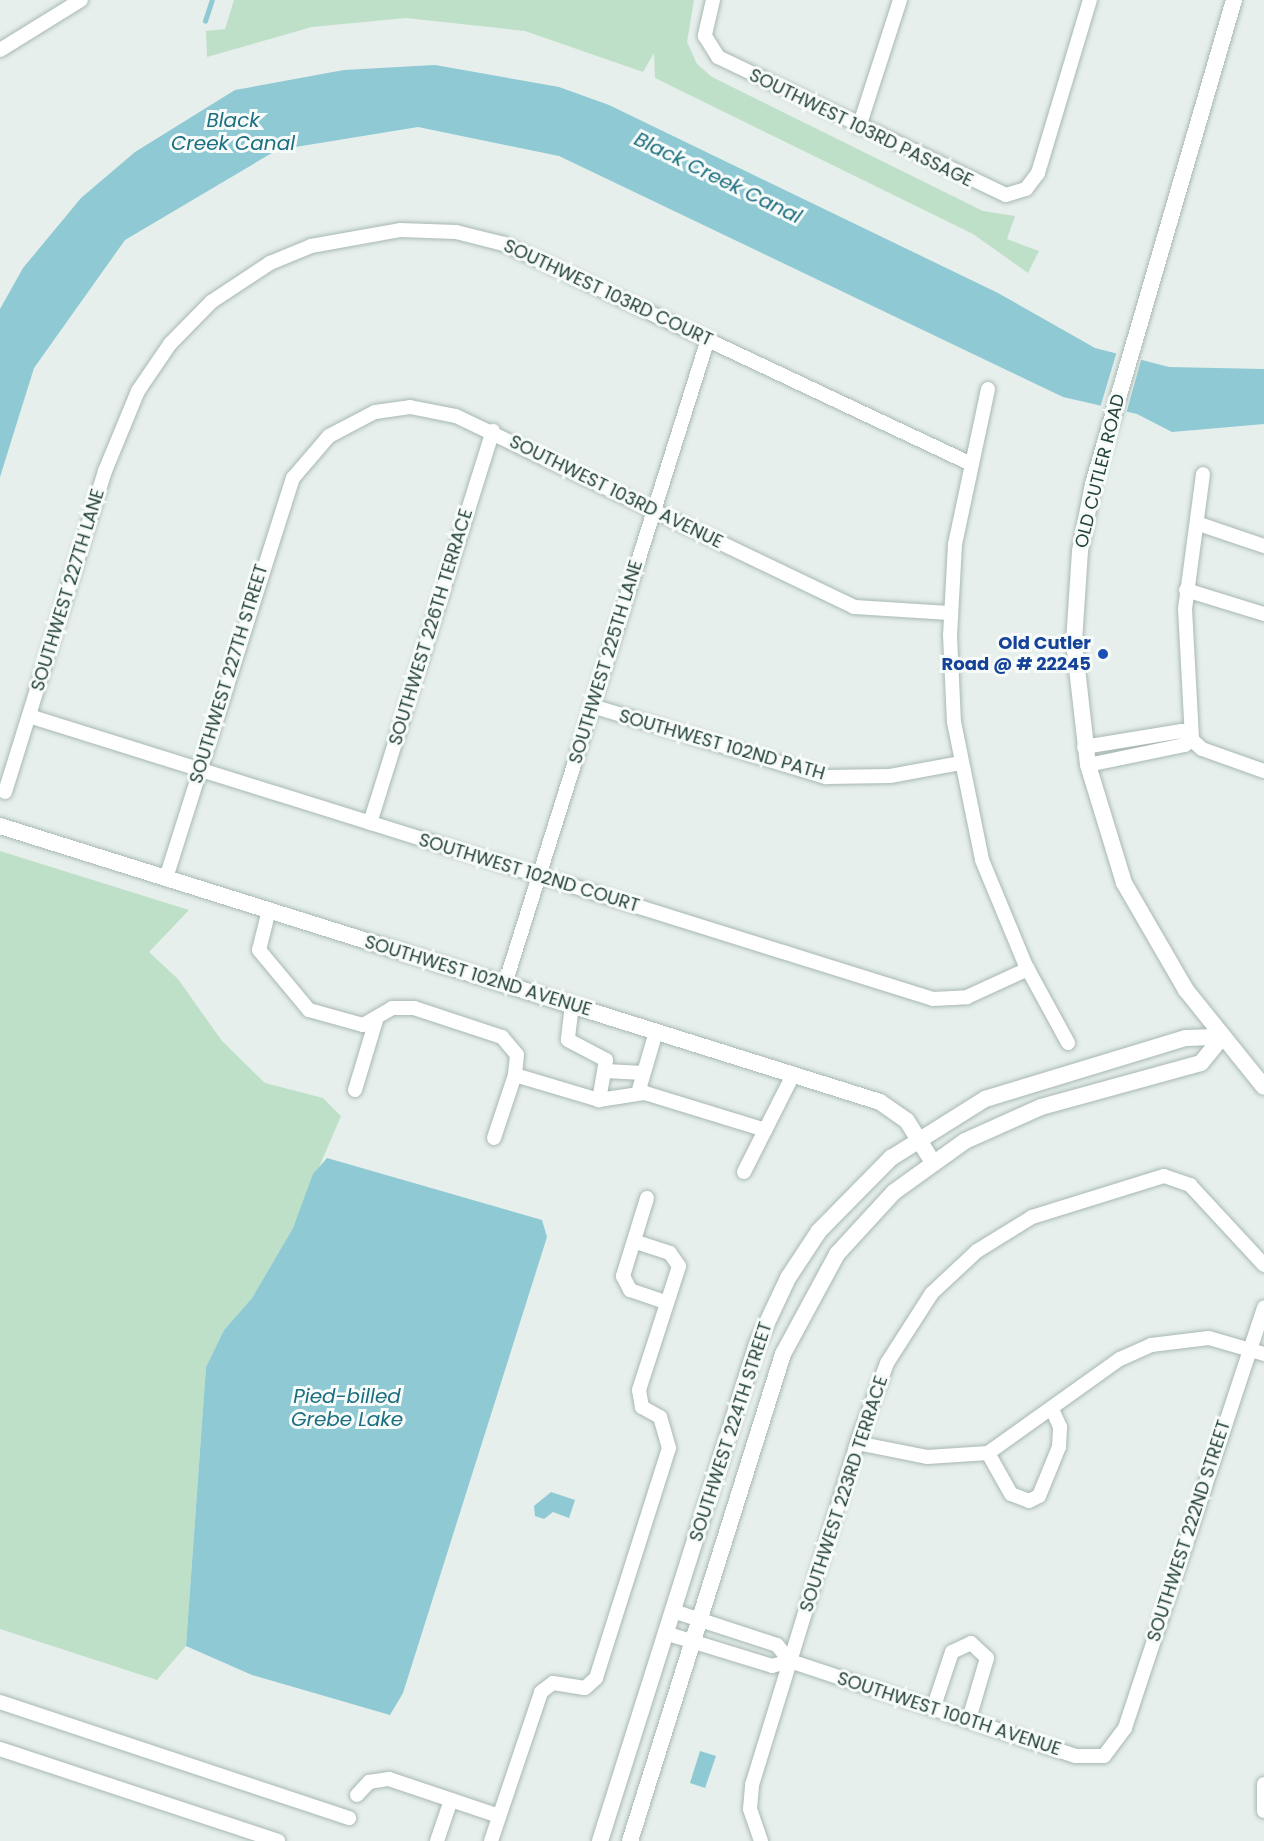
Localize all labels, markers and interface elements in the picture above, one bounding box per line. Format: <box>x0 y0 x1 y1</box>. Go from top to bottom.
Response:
street label: SOUTHWEST 103RD PASSAGE <box>746 64 976 192</box>
water label: Black Creek Canal <box>171 109 295 156</box>
water label: Black Creek Canal <box>630 127 806 229</box>
street label: SOUTHWEST 103RD COURT <box>500 235 716 351</box>
street label: OLD CUTLER ROAD <box>1070 392 1130 550</box>
street label: SOUTHWEST 103RD AVENUE <box>506 431 726 553</box>
street label: SOUTHWEST 227TH LANE <box>27 486 109 694</box>
street label: SOUTHWEST 226TH TERRACE <box>385 506 477 748</box>
street label: SOUTHWEST 225TH LANE <box>565 558 647 766</box>
street label: SOUTHWEST 227TH STREET <box>185 562 273 786</box>
place label: Old Cutler Road @ # 22245 <box>941 633 1091 676</box>
marker: Old Cutler Road @ # 22245 <box>1096 647 1110 661</box>
street label: SOUTHWEST 102ND PATH <box>616 705 828 785</box>
street label: SOUTHWEST 102ND COURT <box>416 829 642 917</box>
street label: SOUTHWEST 102ND AVENUE <box>362 931 594 1021</box>
street label: SOUTHWEST 224TH STREET <box>685 1320 777 1544</box>
street label: SOUTHWEST 223RD TERRACE <box>796 1373 892 1615</box>
water label: Pied-billed Grebe Lake <box>291 1385 403 1432</box>
street label: SOUTHWEST 222ND STREET <box>1143 1418 1235 1644</box>
street label: SOUTHWEST 100TH AVENUE <box>834 1668 1064 1760</box>

